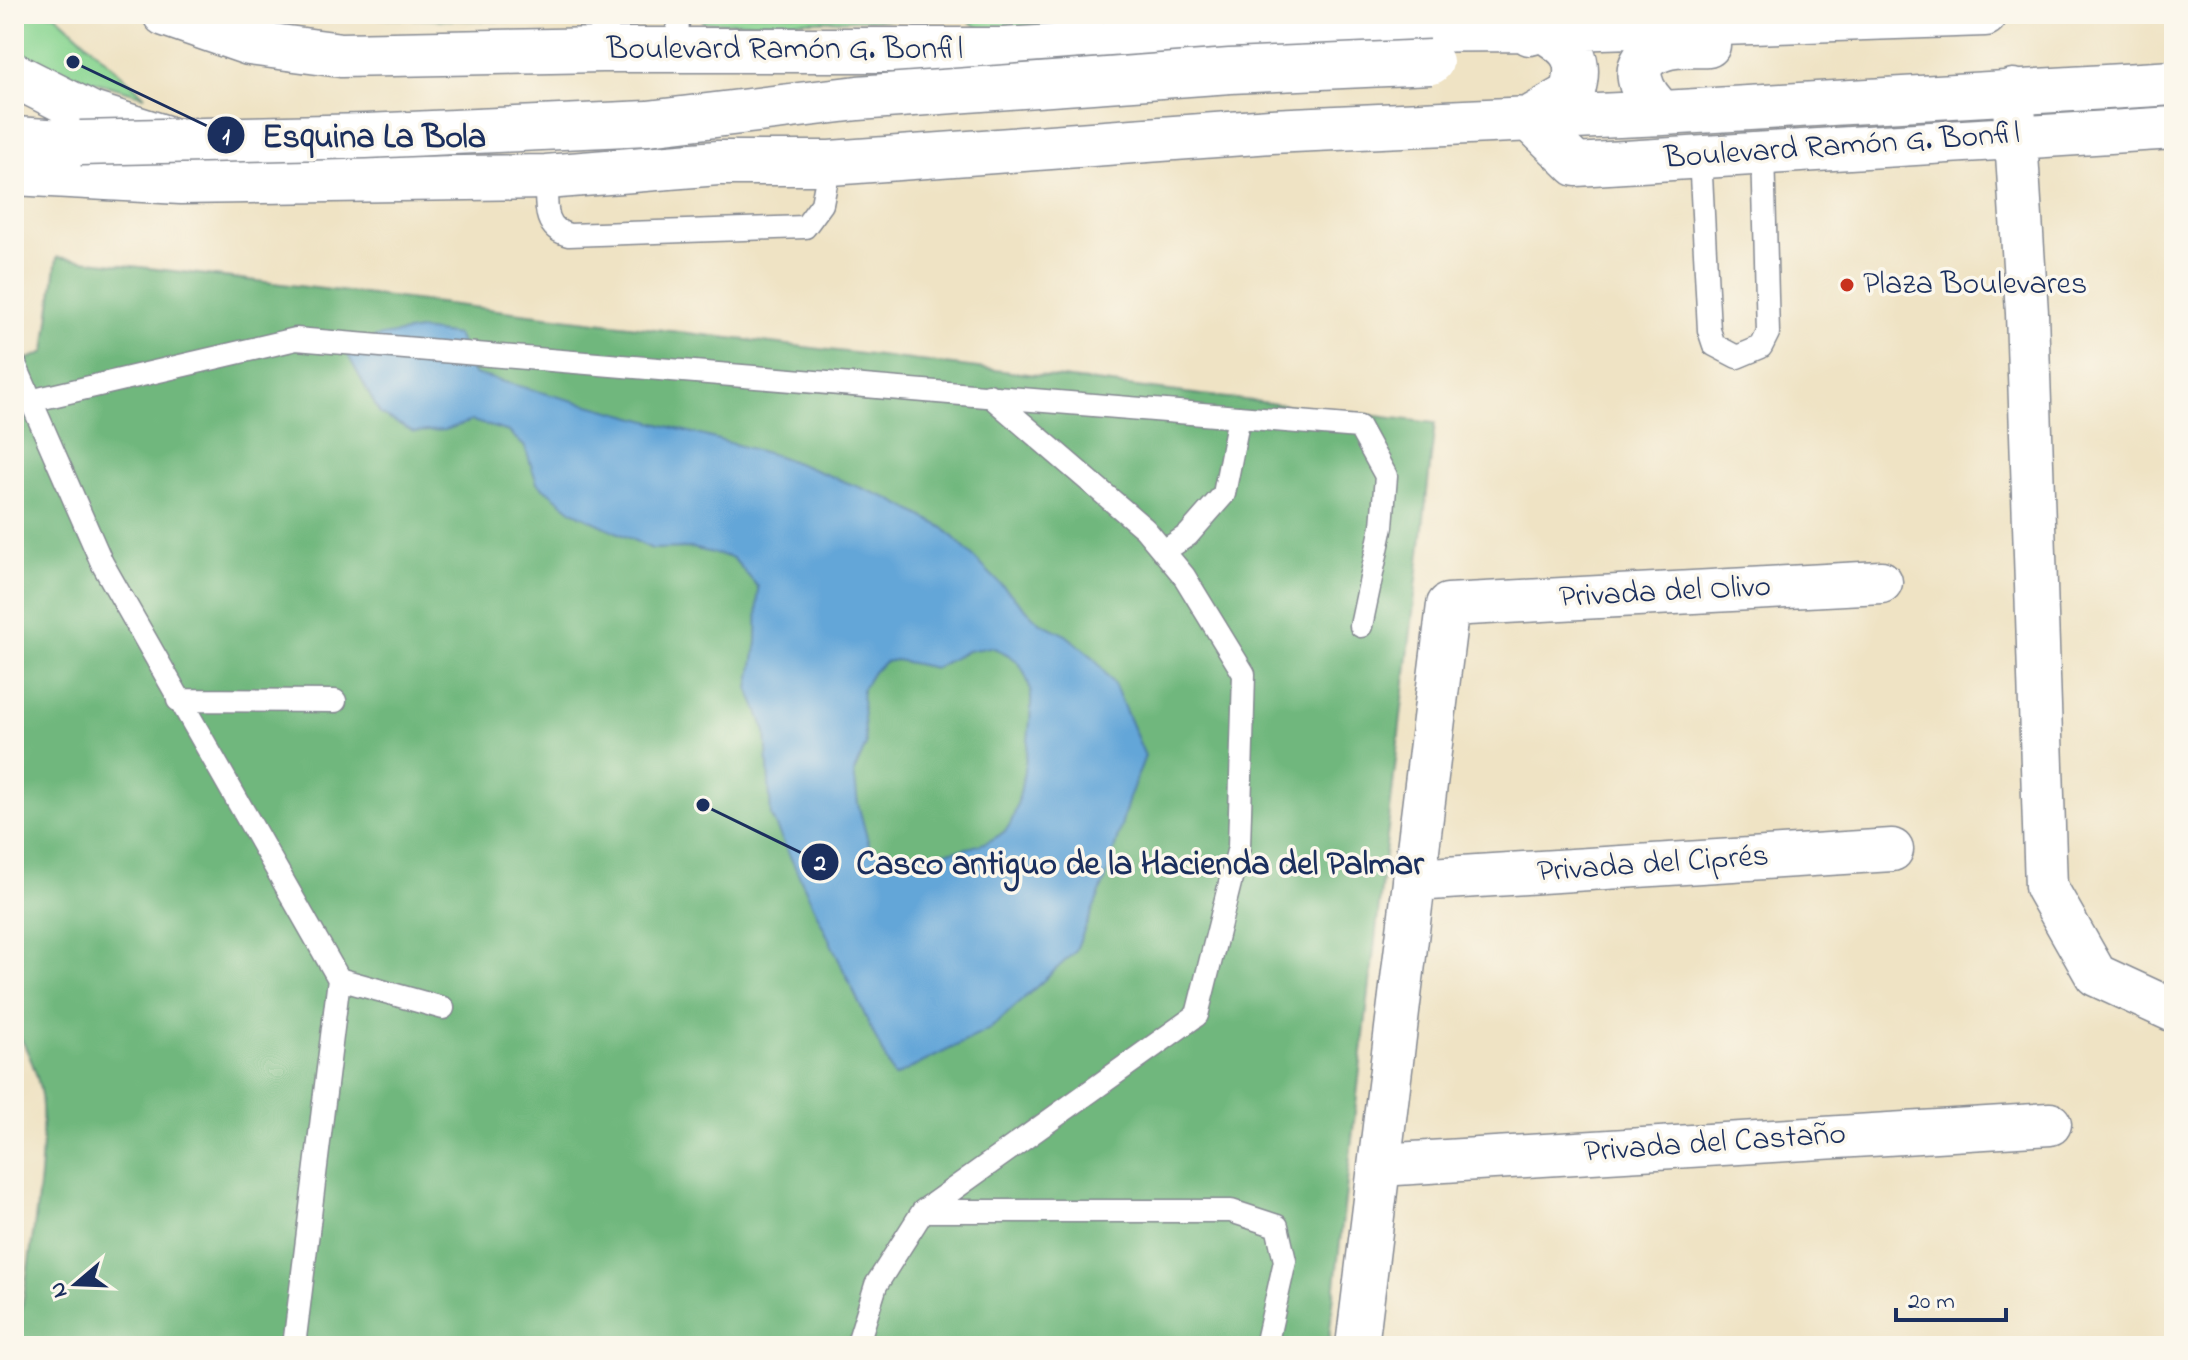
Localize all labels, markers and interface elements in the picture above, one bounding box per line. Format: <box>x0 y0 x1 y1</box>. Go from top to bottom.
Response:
street label: Boulevard Ramón G. Bonfil <box>606 27 963 74</box>
callout: Esquina La Bola <box>206 106 502 164</box>
street label: Boulevard Ramón G. Bonfil <box>1662 111 2021 183</box>
text: Esquina La Bola <box>262 114 486 164</box>
text: 1 <box>222 121 230 156</box>
place label: Plaza Boulevares <box>1863 262 2087 309</box>
marker: Plaza Boulevares <box>1838 276 1856 294</box>
street label: Privada del Olivo <box>1558 564 1772 622</box>
callout: Casco antiguo de la Hacienda del Palmar <box>800 833 1439 891</box>
street label: Privada del Ciprés <box>1536 833 1770 897</box>
text: Casco antiguo de la Hacienda del Palmar <box>856 841 1425 892</box>
text: 2 <box>813 847 826 882</box>
street label: Privada del Castaño <box>1582 1111 1848 1177</box>
north arrow <box>36 1244 116 1324</box>
scale bar <box>1896 1272 2006 1322</box>
text: N <box>42 1277 77 1302</box>
text: 20 m <box>1908 1285 1955 1320</box>

